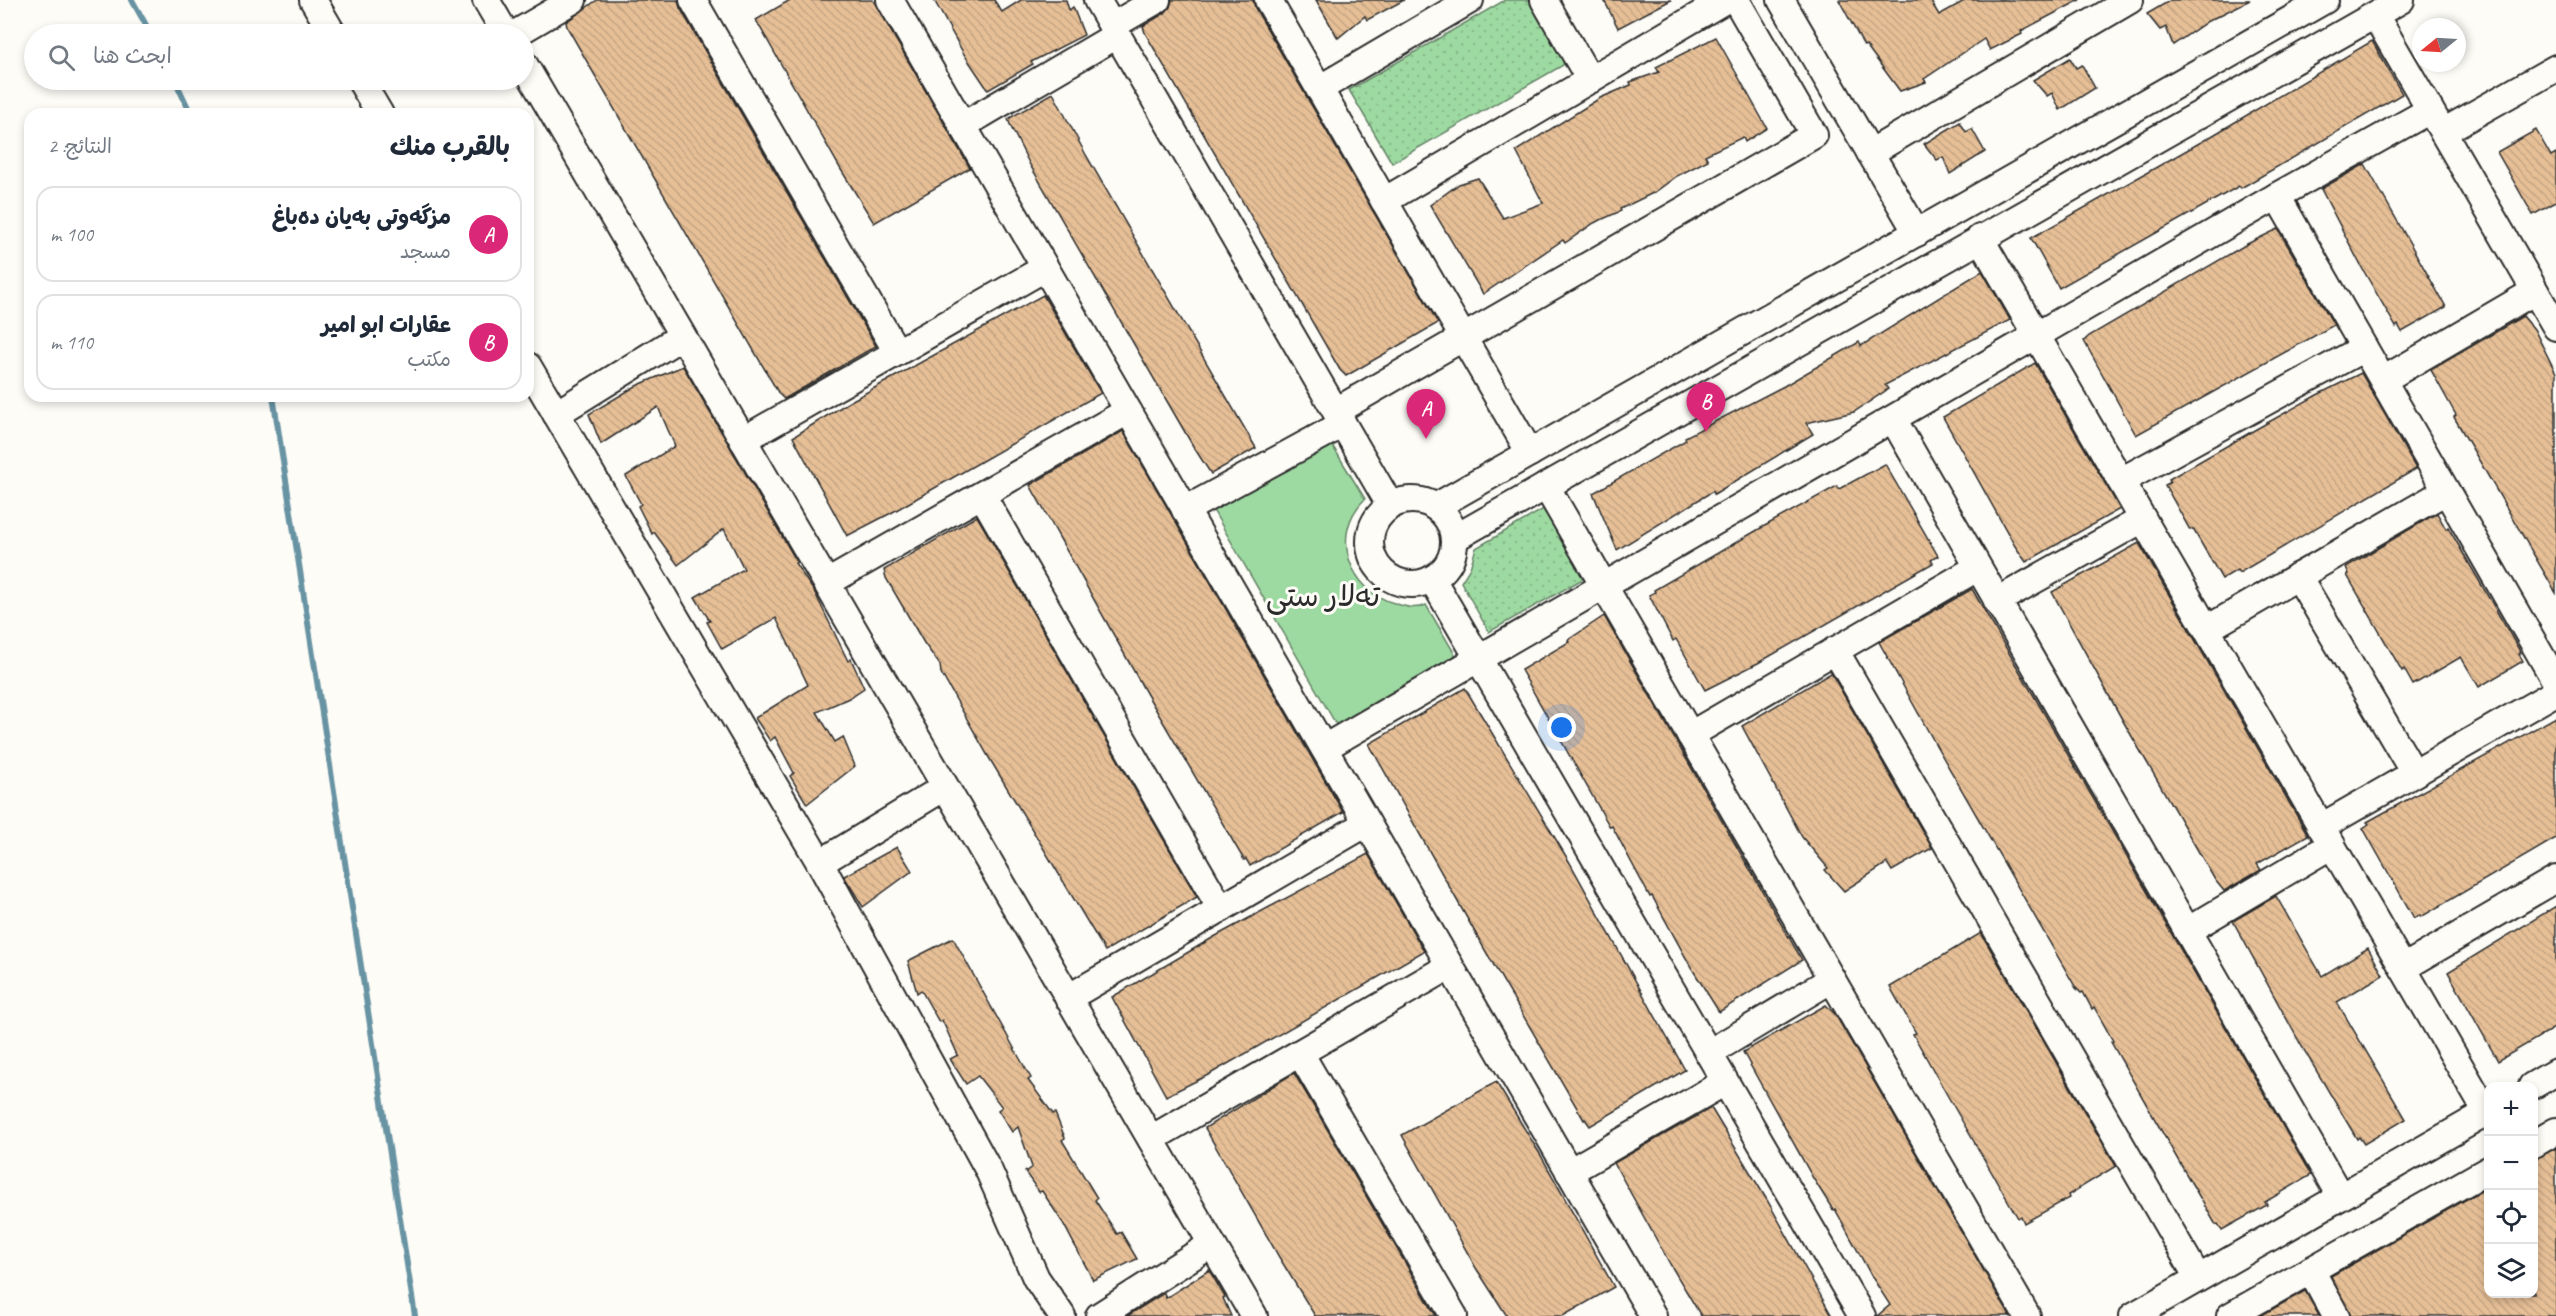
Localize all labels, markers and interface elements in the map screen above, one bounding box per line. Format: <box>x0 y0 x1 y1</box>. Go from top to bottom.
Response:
north arrow <box>2412 18 2466 72</box>
search box <box>24 24 534 90</box>
icon: search <box>45 41 78 74</box>
text: ابحث هنا <box>93 42 172 70</box>
text: بالقرب منك <box>390 130 510 163</box>
text: النتائج: 2 <box>48 134 112 159</box>
text: مزگەوتی بەیان دەباغ <box>272 203 451 231</box>
text: 100 m <box>50 222 93 247</box>
text: A <box>483 222 494 247</box>
text: مسجد <box>400 239 451 264</box>
text: عقارات ابو امير <box>321 311 451 339</box>
text: 110 m <box>50 330 93 355</box>
text: B <box>483 330 494 355</box>
text: مكتب <box>407 347 451 372</box>
pin: B <box>1686 382 1726 432</box>
pin: A <box>1406 390 1446 439</box>
district label: ته‌لار ستی <box>1266 577 1381 615</box>
your location <box>1547 713 1576 742</box>
map controls <box>2484 1082 2538 1298</box>
button: + <box>2484 1082 2538 1136</box>
button: − <box>2484 1136 2538 1190</box>
button: locate <box>2484 1190 2538 1244</box>
button: layers <box>2484 1244 2538 1298</box>

